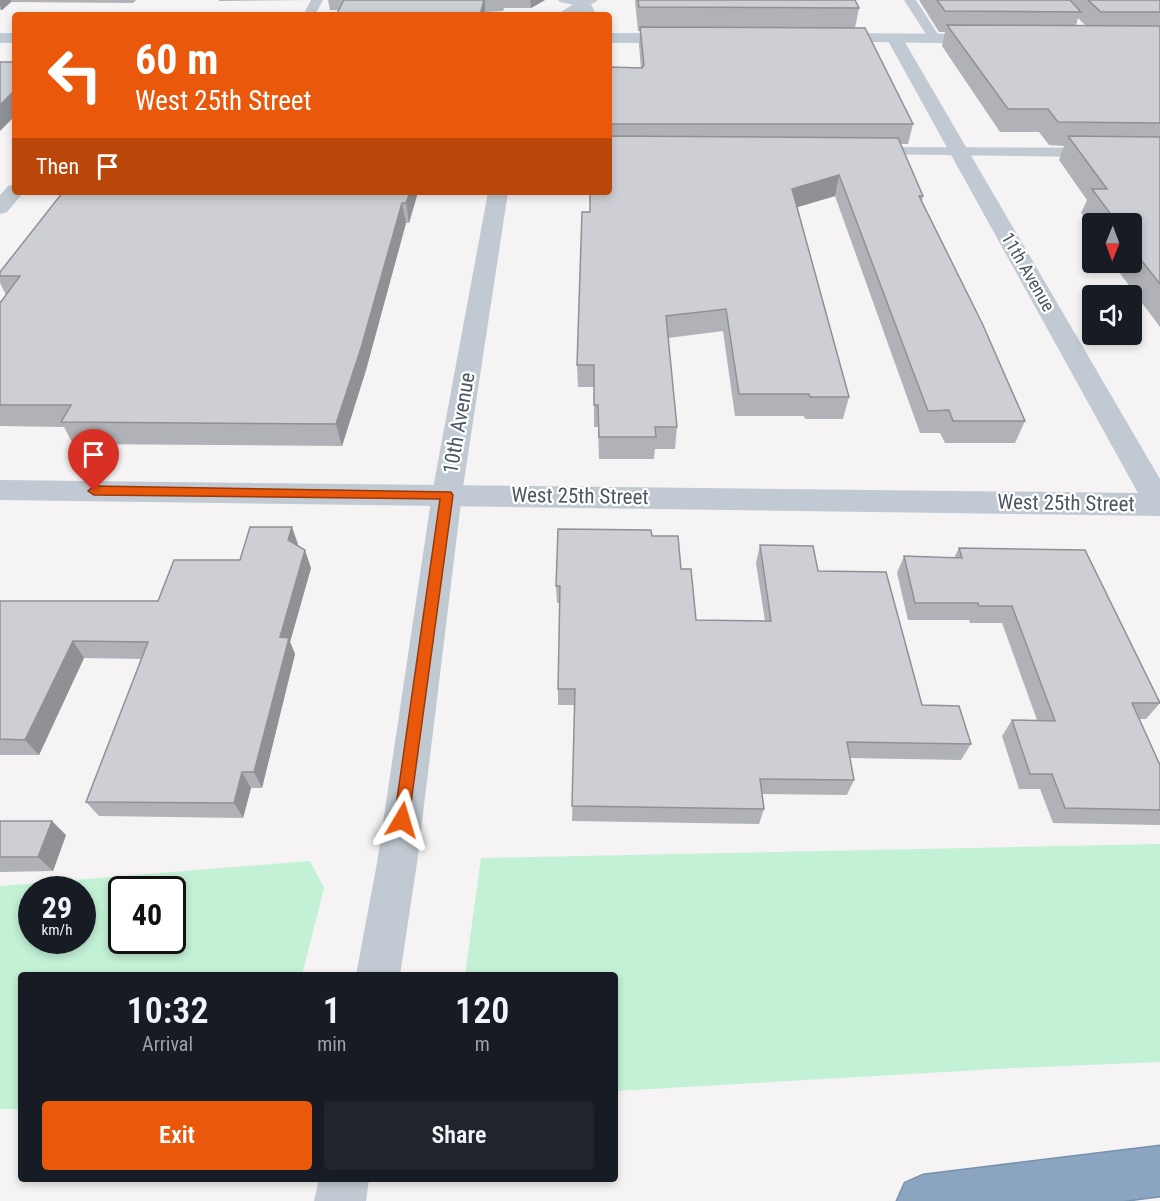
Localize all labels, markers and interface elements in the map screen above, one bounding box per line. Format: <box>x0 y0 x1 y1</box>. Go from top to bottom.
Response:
text: 60 m <box>135 35 218 84</box>
icon: left <box>36 36 114 114</box>
text: West 25th Street <box>135 85 311 117</box>
icon: arrive <box>91 150 124 183</box>
text: Then <box>36 154 79 179</box>
north arrow <box>1082 213 1142 273</box>
map controls <box>1082 213 1142 345</box>
street label: 11th Avenue <box>997 229 1059 315</box>
button: sound <box>1082 285 1142 345</box>
street label: 10th Avenue <box>438 370 480 475</box>
pin <box>68 429 119 491</box>
icon: arrive <box>77 438 110 471</box>
street label: West 25th Street <box>511 483 649 509</box>
street label: West 25th Street <box>997 490 1135 516</box>
position arrow <box>370 788 434 852</box>
speed limit sign: 40 <box>108 876 186 954</box>
text: 29 <box>42 890 72 925</box>
text: km/h <box>42 921 72 939</box>
text: 10:32 <box>127 990 209 1032</box>
text: 1 <box>323 990 341 1032</box>
text: 120 <box>455 990 509 1032</box>
text: Arrival <box>142 1032 193 1056</box>
text: min <box>317 1032 346 1056</box>
text: m <box>475 1032 490 1056</box>
button: Exit <box>42 1101 312 1170</box>
button: Share <box>324 1101 594 1170</box>

